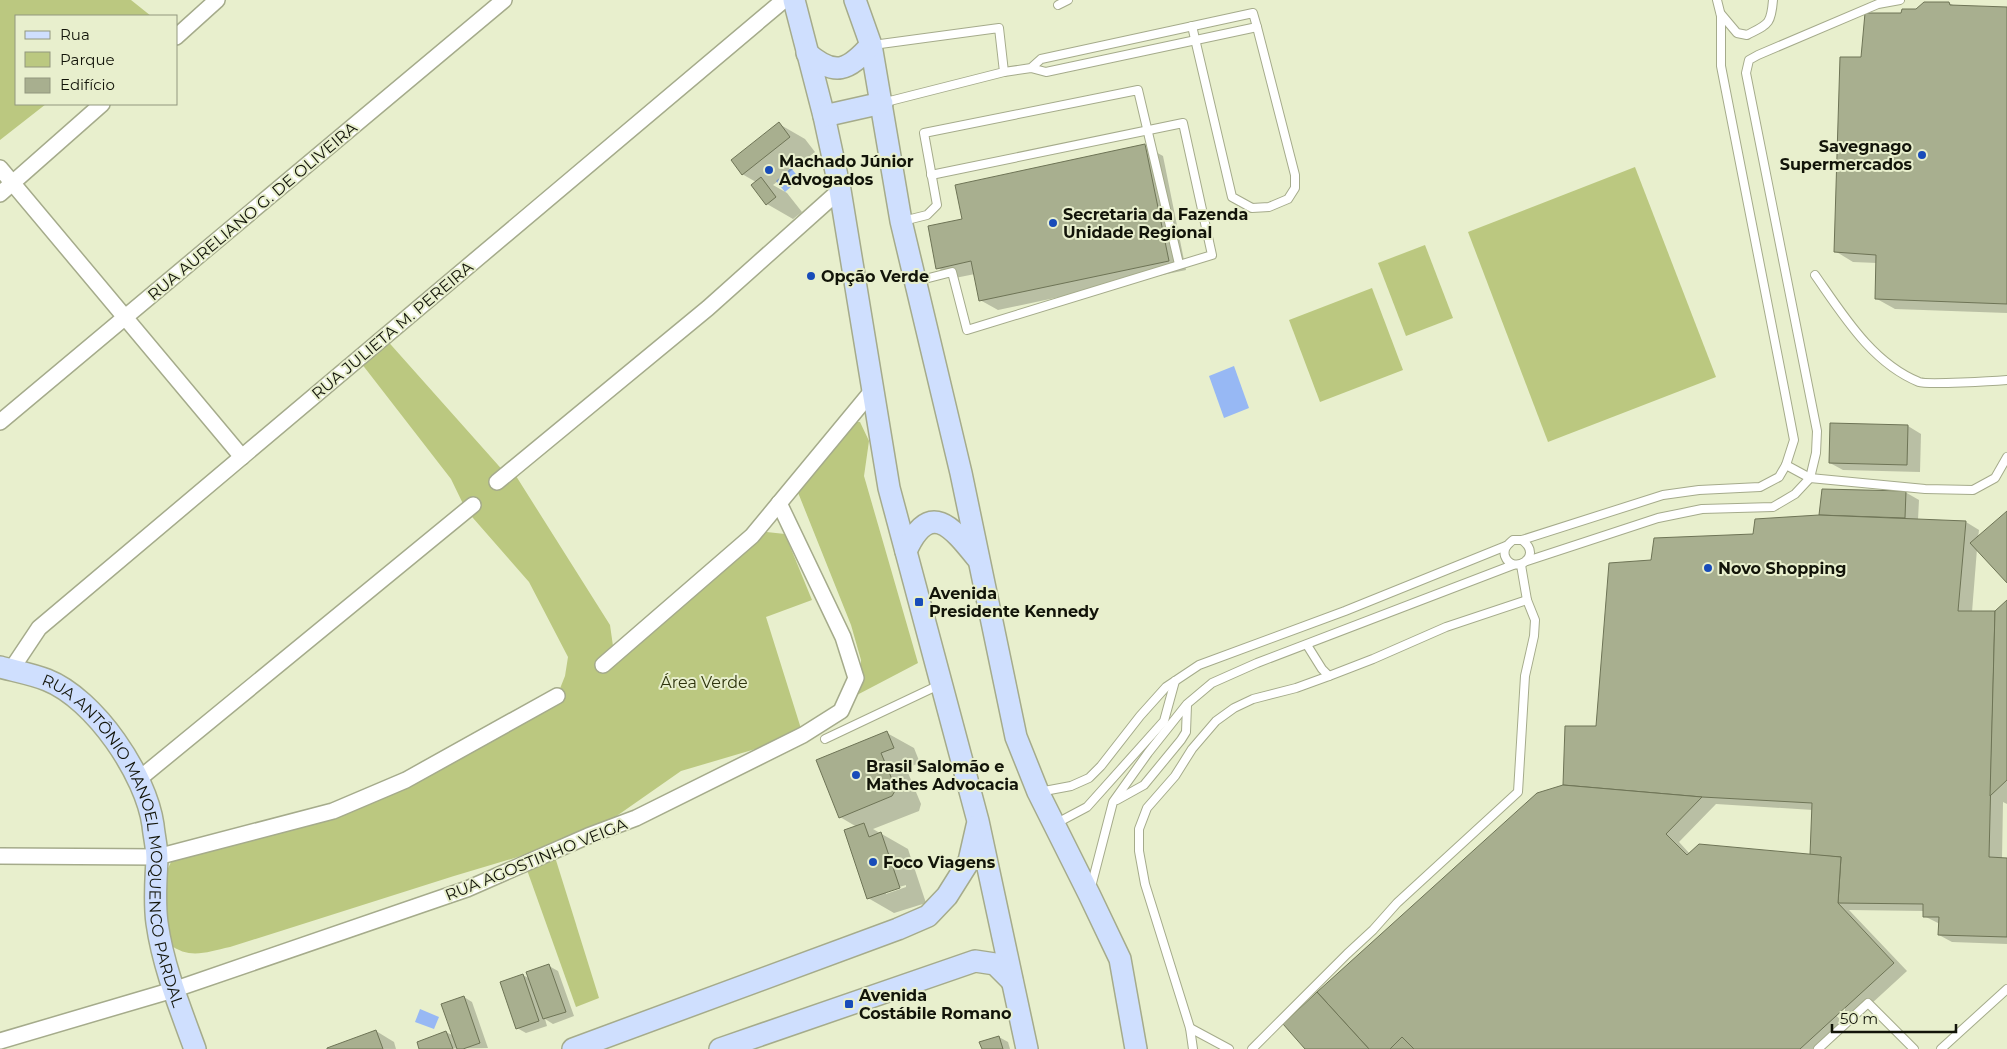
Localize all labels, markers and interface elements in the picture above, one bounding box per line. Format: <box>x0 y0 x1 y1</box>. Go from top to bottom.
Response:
legend <box>15 15 178 105</box>
text: Rua <box>60 25 90 44</box>
text: Parque <box>60 50 115 69</box>
text: Edifício <box>60 75 115 94</box>
street label: RUA AURELIANO G. DE OLIVEIRA <box>144 118 361 305</box>
place label: Savegnago Supermercados <box>1780 137 1912 174</box>
marker: Savegnago Supermercados <box>1916 149 1928 161</box>
place label: Machado Júnior Advogados <box>778 152 914 189</box>
marker: Machado Júnior Advogados <box>763 164 775 176</box>
place label: Secretaria da Fazenda Unidade Regional <box>1063 205 1248 242</box>
marker: Secretaria da Fazenda Unidade Regional <box>1047 217 1059 229</box>
street label: RUA JULIETA M. PEREIRA <box>308 257 477 403</box>
place label: Opção Verde <box>821 267 929 287</box>
marker: Opção Verde <box>805 270 817 282</box>
place label: Novo Shopping <box>1718 559 1847 578</box>
marker: Novo Shopping <box>1702 562 1714 574</box>
place label: Avenida Presidente Kennedy <box>928 584 1099 621</box>
marker: Avenida Presidente Kennedy <box>913 596 925 608</box>
street label: RUA ANTÔNIO MANOEL MOQUENCO PARDAL <box>39 670 188 1010</box>
park label: Área Verde <box>660 673 748 692</box>
place label: Brasil Salomão e Mathes Advocacia <box>866 757 1019 794</box>
marker: Brasil Salomão e Mathes Advocacia <box>850 769 862 781</box>
street label: RUA AGOSTINHO VEIGA <box>443 814 630 905</box>
place label: Foco Viagens <box>883 853 996 872</box>
marker: Foco Viagens <box>867 856 879 868</box>
place label: Avenida Costábile Romano <box>858 986 1012 1023</box>
marker: Avenida Costábile Romano <box>843 998 855 1010</box>
scale bar <box>1832 1002 1956 1034</box>
text: 50 m <box>1840 1009 1878 1028</box>

